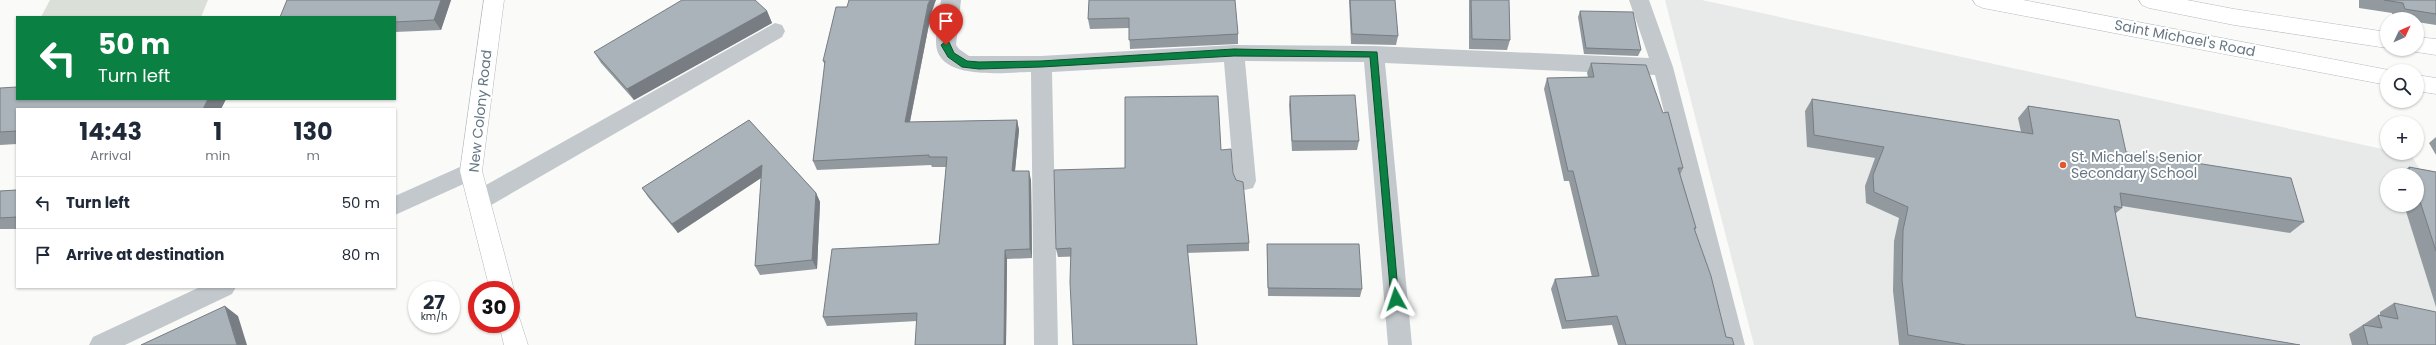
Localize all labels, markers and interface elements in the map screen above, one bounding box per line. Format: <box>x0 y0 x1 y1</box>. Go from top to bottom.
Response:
pin <box>929 4 963 45</box>
icon: arrive <box>935 10 957 32</box>
north arrow <box>2380 12 2424 56</box>
map controls <box>2380 12 2424 212</box>
street label: Saint Michael's Road <box>2113 15 2257 61</box>
text: 50 m <box>98 25 170 64</box>
icon: left <box>32 32 84 84</box>
street label: New Colony Road <box>464 49 496 173</box>
text: Turn left <box>98 63 170 88</box>
button: search <box>2380 64 2424 108</box>
text: 14:43 <box>79 115 142 148</box>
text: 1 <box>213 115 222 148</box>
text: 130 <box>294 115 333 148</box>
button: + <box>2380 116 2424 160</box>
text: Arrival <box>90 146 131 165</box>
text: min <box>205 146 230 165</box>
text: m <box>306 146 320 165</box>
place label: St. Michael's Senior Secondary School <box>2071 147 2202 183</box>
marker: St. Michael's Senior Secondary School <box>2058 160 2068 170</box>
button: − <box>2380 168 2424 212</box>
icon: left <box>32 192 54 214</box>
text: Turn left <box>66 192 130 213</box>
text: 50 m <box>342 192 380 213</box>
icon: arrive <box>32 244 54 266</box>
text: Arrive at destination <box>66 244 224 265</box>
text: 80 m <box>342 244 380 265</box>
position arrow <box>1375 278 1417 320</box>
speed limit sign: 30 <box>468 281 520 333</box>
text: 27 <box>423 288 445 316</box>
text: km/h <box>421 309 447 324</box>

